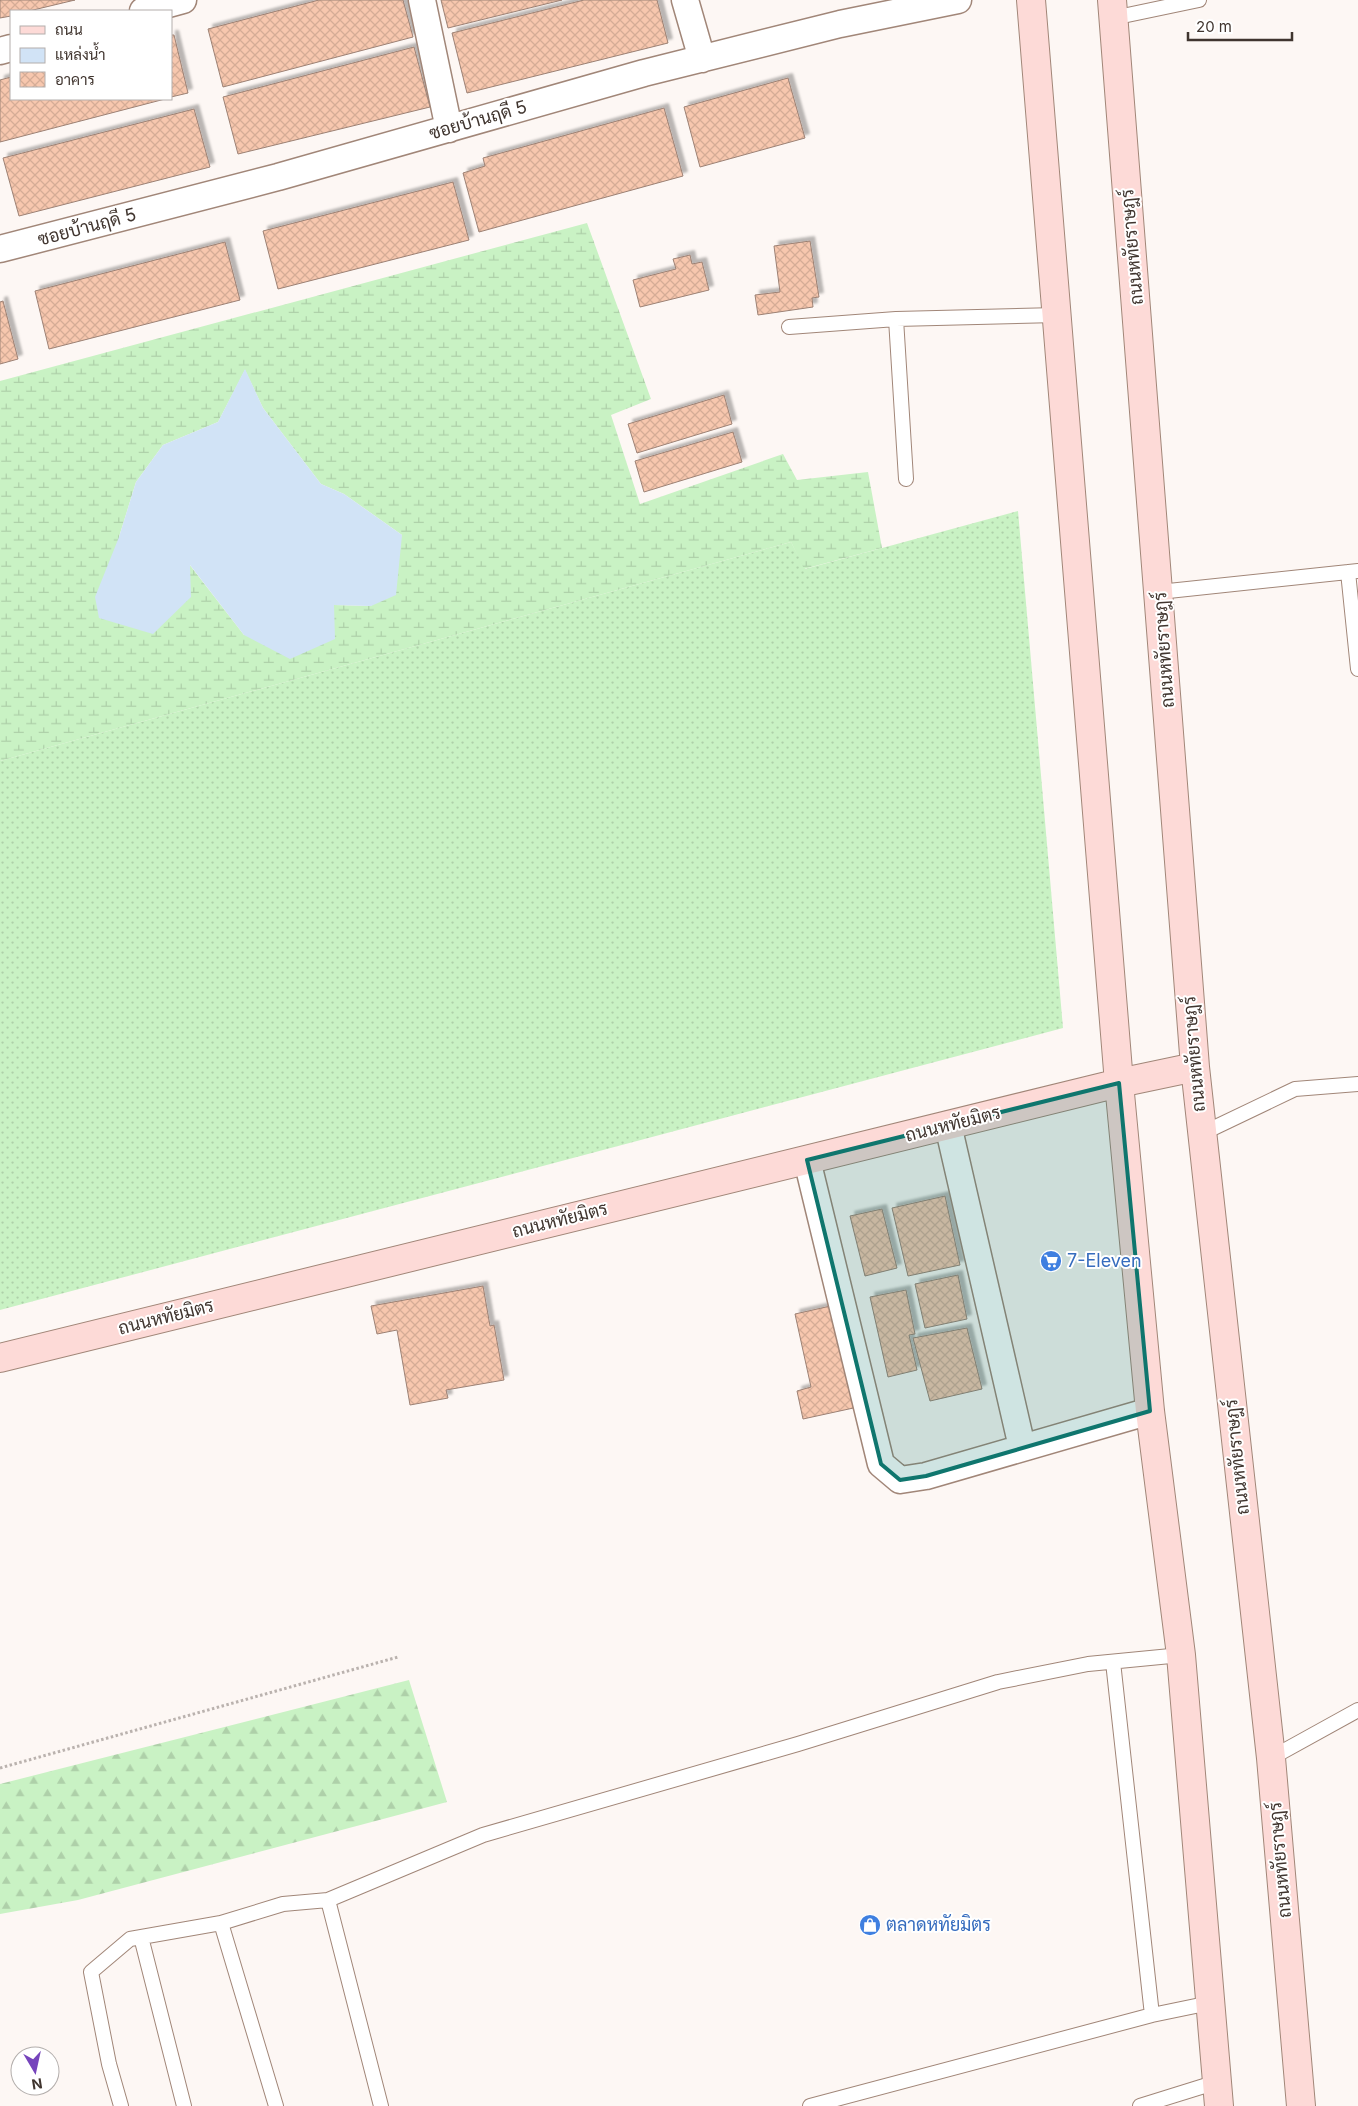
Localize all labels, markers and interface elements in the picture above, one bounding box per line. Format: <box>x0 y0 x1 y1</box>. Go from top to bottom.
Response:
legend <box>10 10 172 100</box>
scale bar <box>1188 10 1292 42</box>
text: 20 m <box>1196 17 1232 36</box>
text: ถนน <box>55 20 83 39</box>
text: แหล่งน้ำ <box>55 42 106 64</box>
text: อาคาร <box>55 70 95 89</box>
street label: ซอยบ้านฤดี 5 <box>426 94 530 144</box>
street label: ถนนหทัยราษฎร์ <box>1114 188 1149 306</box>
street label: ซอยบ้านฤดี 5 <box>35 201 139 251</box>
street label: ถนนหทัยราษฎร์ <box>1147 591 1180 709</box>
street label: ถนนหทัยราษฎร์ <box>1176 995 1211 1113</box>
street label: ถนนหทัยมิตร <box>903 1101 1003 1146</box>
street label: ถนนหทัยมิตร <box>510 1197 610 1242</box>
supermarket icon: 7-Eleven <box>1039 1249 1063 1273</box>
place label: 7-Eleven <box>1067 1250 1142 1271</box>
street label: ถนนหทัยมิตร <box>116 1294 216 1339</box>
street label: ถนนหทัยราษฎร์ <box>1218 1398 1255 1516</box>
street label: ถนนหทัยราษฎร์ <box>1262 1801 1297 1919</box>
shop icon: ตลาดหทัยมิตร <box>858 1913 882 1937</box>
place label: ตลาดหทัยมิตร <box>886 1914 991 1935</box>
north arrow <box>10 2046 60 2096</box>
text: N <box>31 2075 44 2094</box>

